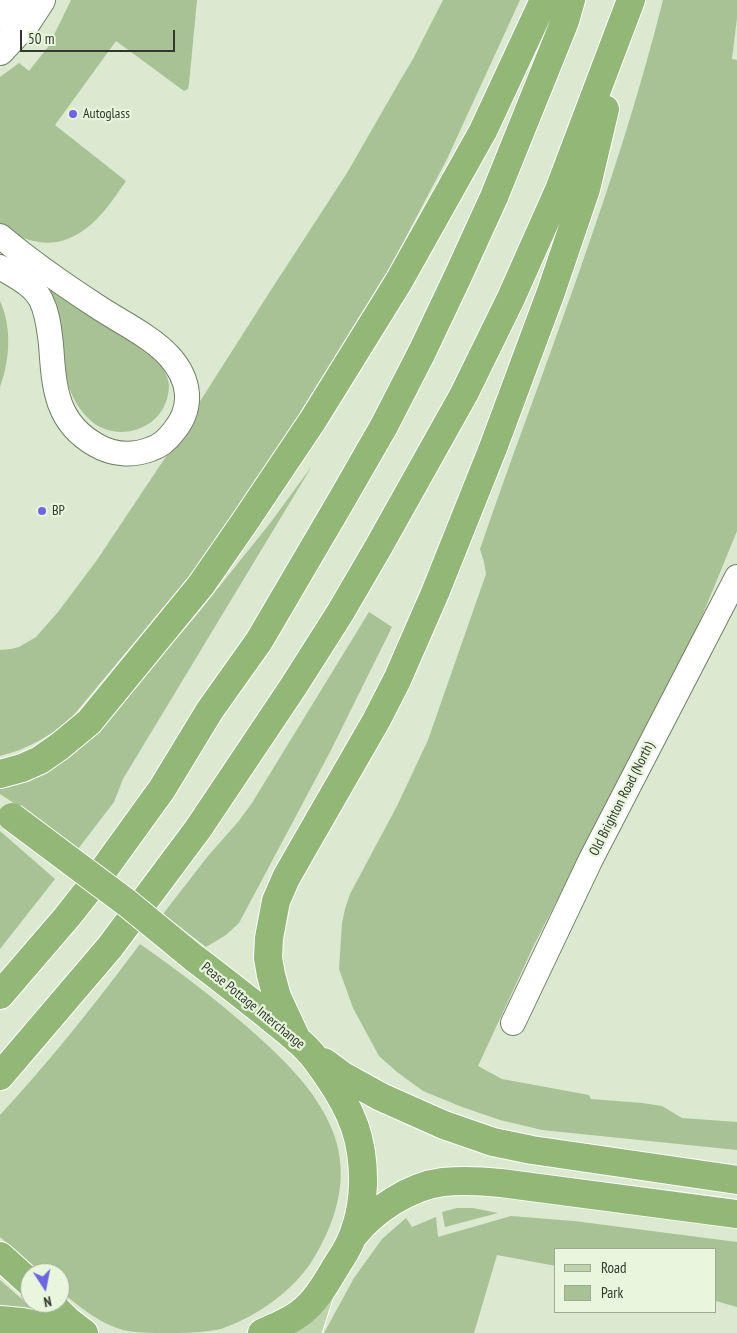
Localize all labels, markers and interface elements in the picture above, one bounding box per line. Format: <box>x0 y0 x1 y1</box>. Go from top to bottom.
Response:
scale bar <box>22 20 178 52</box>
text: 50 m <box>28 29 54 48</box>
place label: Autoglass <box>83 106 130 122</box>
marker: Autoglass <box>67 108 79 120</box>
place label: BP <box>52 503 65 519</box>
marker: BP <box>36 505 48 517</box>
street label: Old Brighton Road (North) <box>586 739 658 859</box>
street label: Pease Pottage Interchange <box>198 959 308 1053</box>
legend <box>554 1248 717 1313</box>
text: Road <box>601 1258 627 1277</box>
north arrow <box>20 1263 70 1313</box>
text: Park <box>601 1283 623 1302</box>
text: N <box>42 1292 53 1311</box>

